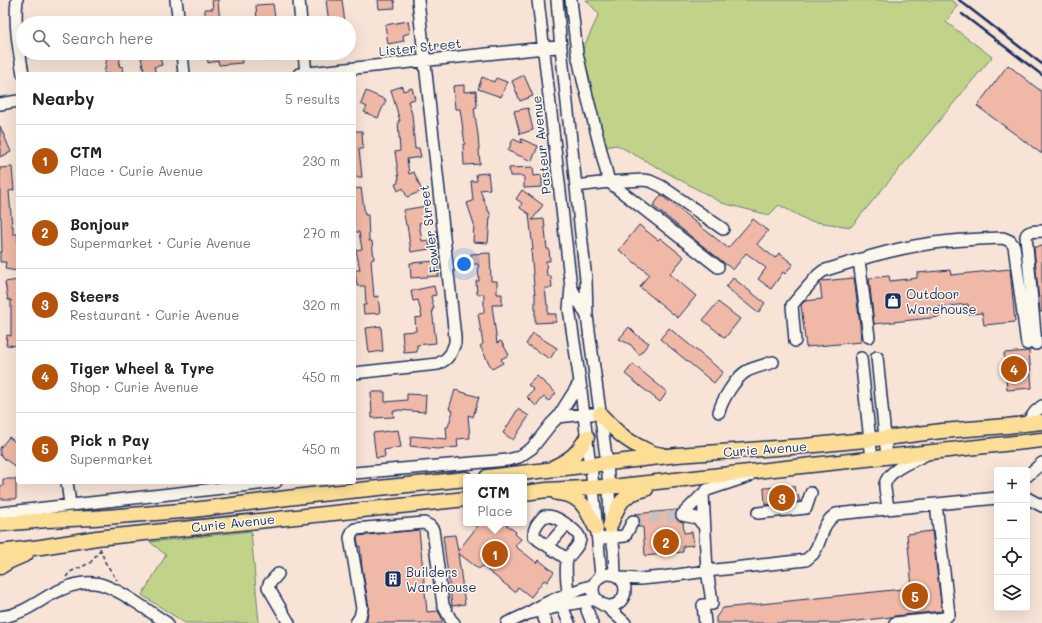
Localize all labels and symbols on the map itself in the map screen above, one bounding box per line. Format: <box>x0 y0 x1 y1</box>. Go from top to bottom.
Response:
street label: Lister Street <box>378 34 462 59</box>
street label: Pasteur Avenue <box>527 95 554 195</box>
street label: Fowler Street <box>415 184 442 274</box>
your location <box>454 254 474 274</box>
place label: Outdoor Warehouse <box>906 285 977 317</box>
shop icon: Outdoor Warehouse <box>883 291 903 311</box>
pin: 4 <box>1001 354 1027 384</box>
street label: Curie Avenue <box>722 437 808 460</box>
pin: 3 <box>769 483 795 513</box>
street label: Curie Avenue <box>190 510 276 535</box>
pin: 2 <box>653 527 679 557</box>
pin: 1 <box>482 539 508 569</box>
place label: Builders Warehouse <box>406 563 477 595</box>
building icon: Builders Warehouse <box>383 569 403 589</box>
pin: 5 <box>902 581 928 611</box>

